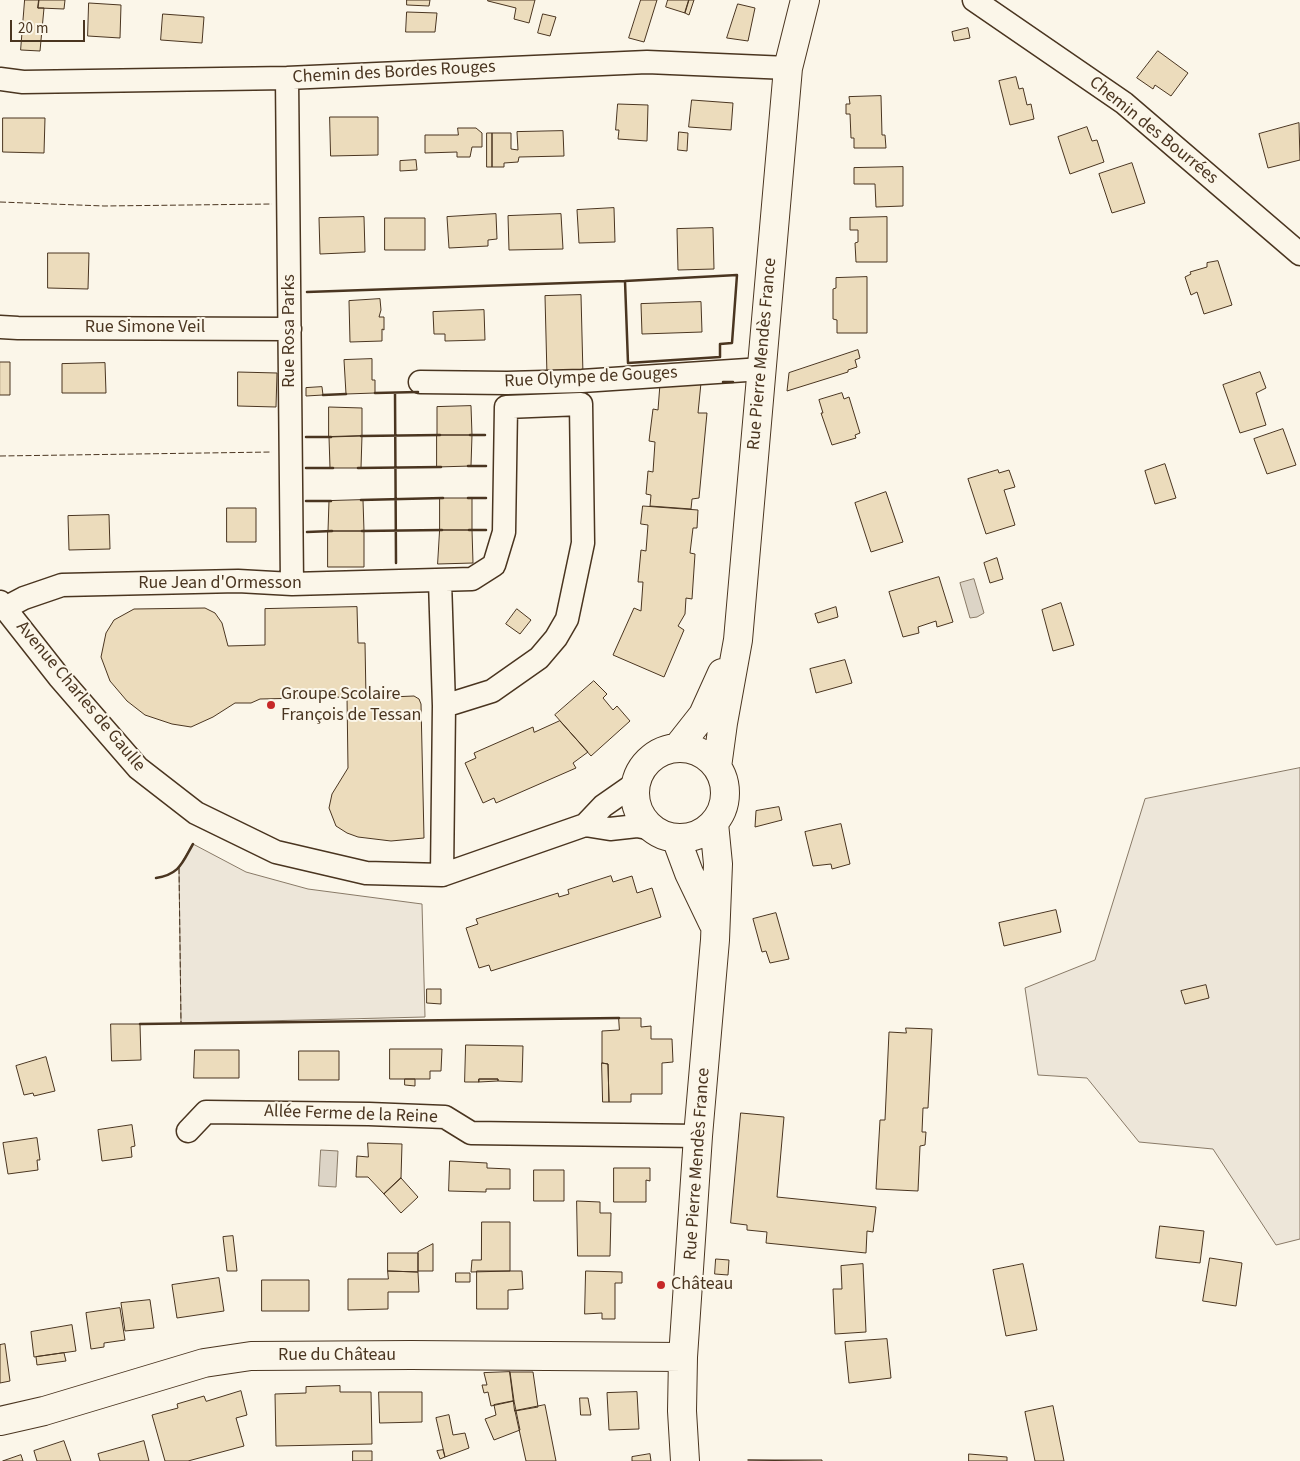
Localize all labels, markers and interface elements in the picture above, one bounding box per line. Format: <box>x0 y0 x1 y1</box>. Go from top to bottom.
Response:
scale bar <box>12 10 88 42</box>
text: 20 m <box>18 18 48 39</box>
street label: Chemin des Bordes Rouges <box>292 57 496 89</box>
street label: Chemin des Bourrées <box>1084 72 1222 190</box>
street label: Rue Pierre Mendès France <box>744 257 782 451</box>
street label: Rue Rosa Parks <box>279 274 301 388</box>
street label: Rue Simone Veil <box>85 317 205 339</box>
street label: Rue Olympe de Gouges <box>504 363 678 393</box>
street label: Rue Jean d'Ormesson <box>138 573 302 595</box>
street label: Avenue Charles de Gaulle <box>11 617 149 777</box>
place label: Groupe Scolaire François de Tessan <box>281 684 421 726</box>
marker: Groupe Scolaire François de Tessan <box>265 699 277 711</box>
street label: Rue Pierre Mendès France <box>680 1067 716 1261</box>
street label: Allée Ferme de la Reine <box>264 1101 438 1129</box>
place label: Château <box>671 1274 733 1296</box>
marker: Château <box>655 1279 667 1291</box>
street label: Rue du Château <box>278 1345 396 1367</box>

